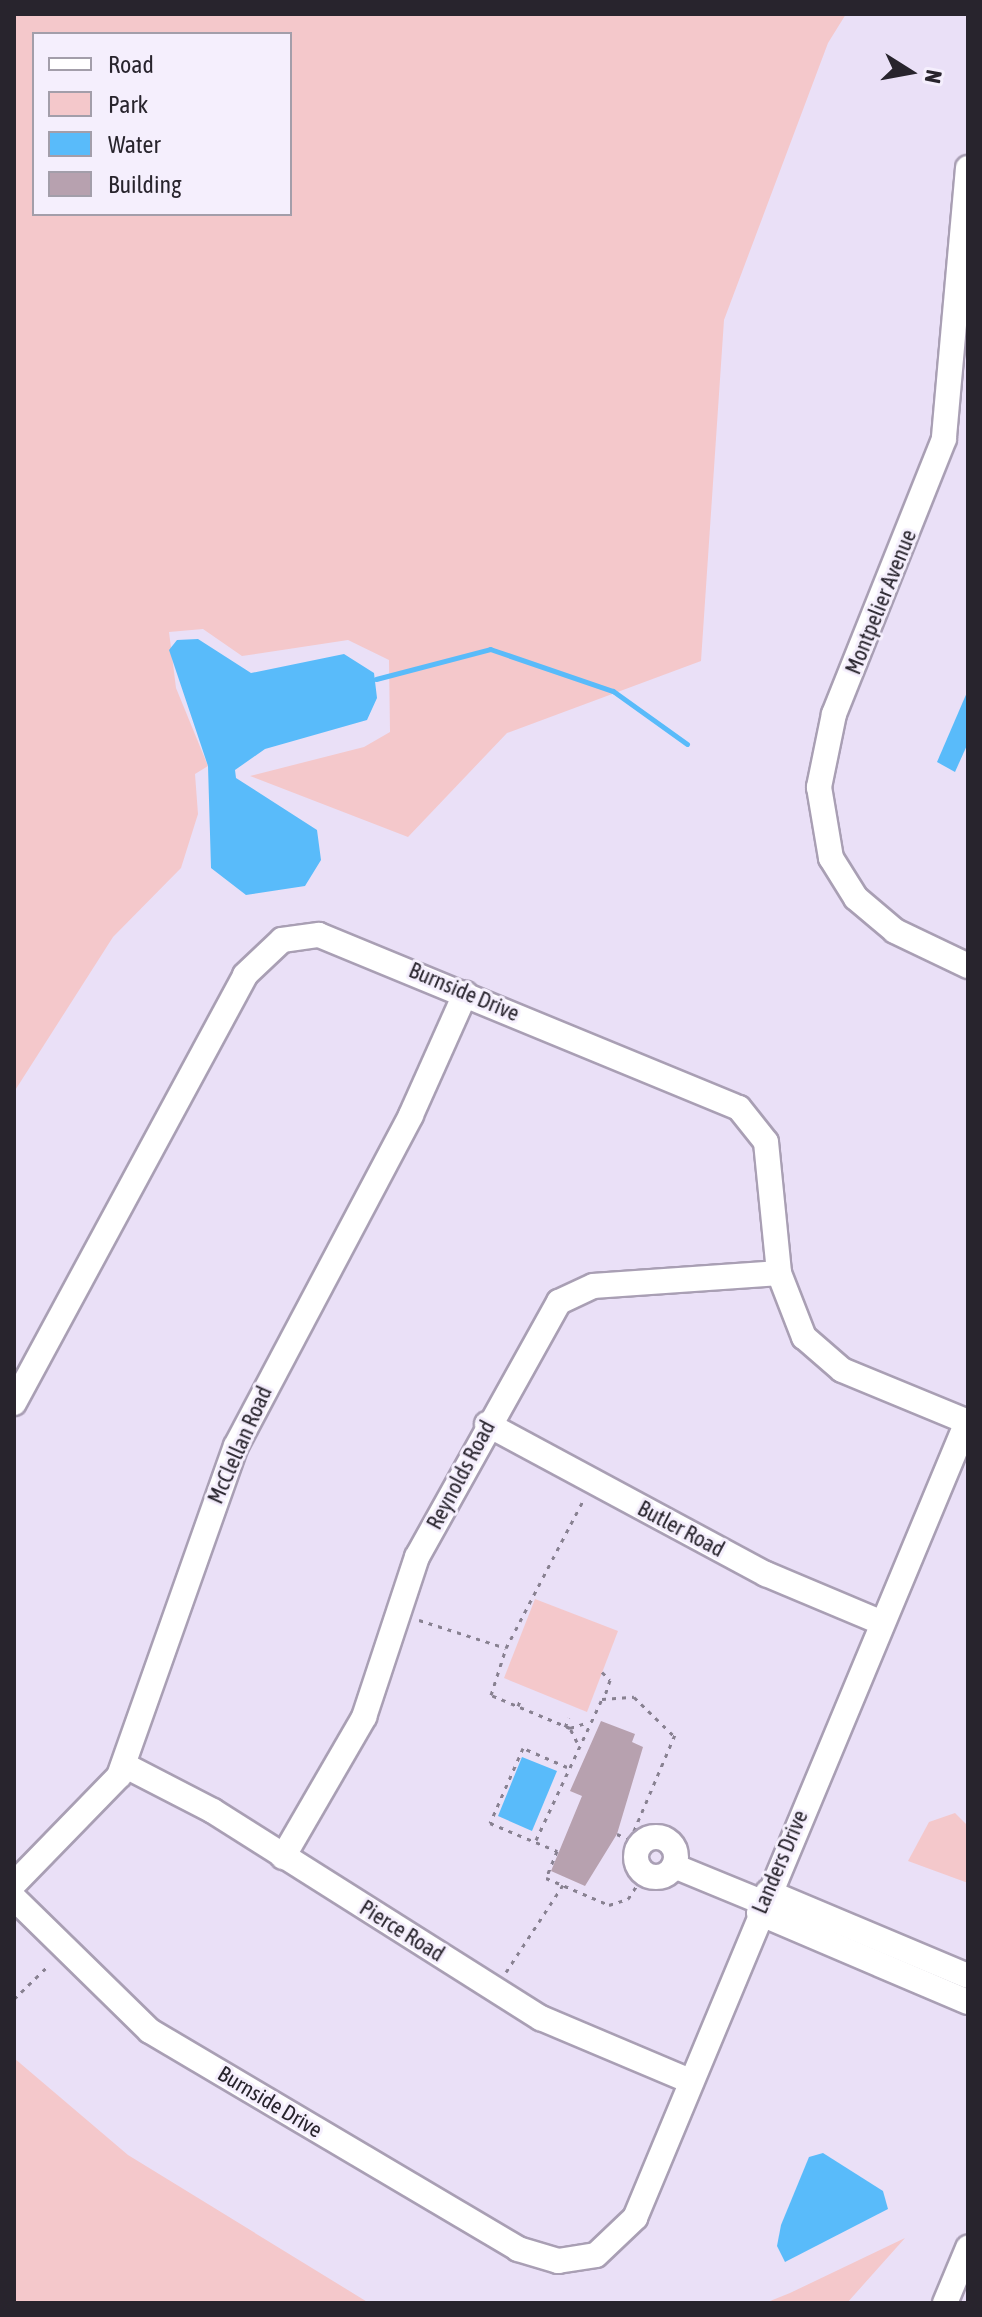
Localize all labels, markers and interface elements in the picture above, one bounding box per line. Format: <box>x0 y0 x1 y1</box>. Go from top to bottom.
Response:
legend <box>32 32 292 216</box>
north arrow <box>870 32 950 112</box>
text: Road <box>108 51 154 78</box>
text: N <box>920 68 948 85</box>
text: Park <box>108 91 148 118</box>
text: Water <box>108 131 161 158</box>
text: Building <box>108 171 181 198</box>
street label: Montpelier Avenue <box>840 526 922 678</box>
street label: Burnside Drive <box>405 957 523 1027</box>
street label: McClellan Road <box>202 1382 278 1508</box>
street label: Reynolds Road <box>421 1416 501 1534</box>
street label: Butler Road <box>633 1495 729 1563</box>
street label: Landers Drive <box>746 1806 814 1918</box>
street label: Pierce Road <box>355 1895 449 1967</box>
street label: Burnside Drive <box>213 2061 327 2143</box>

